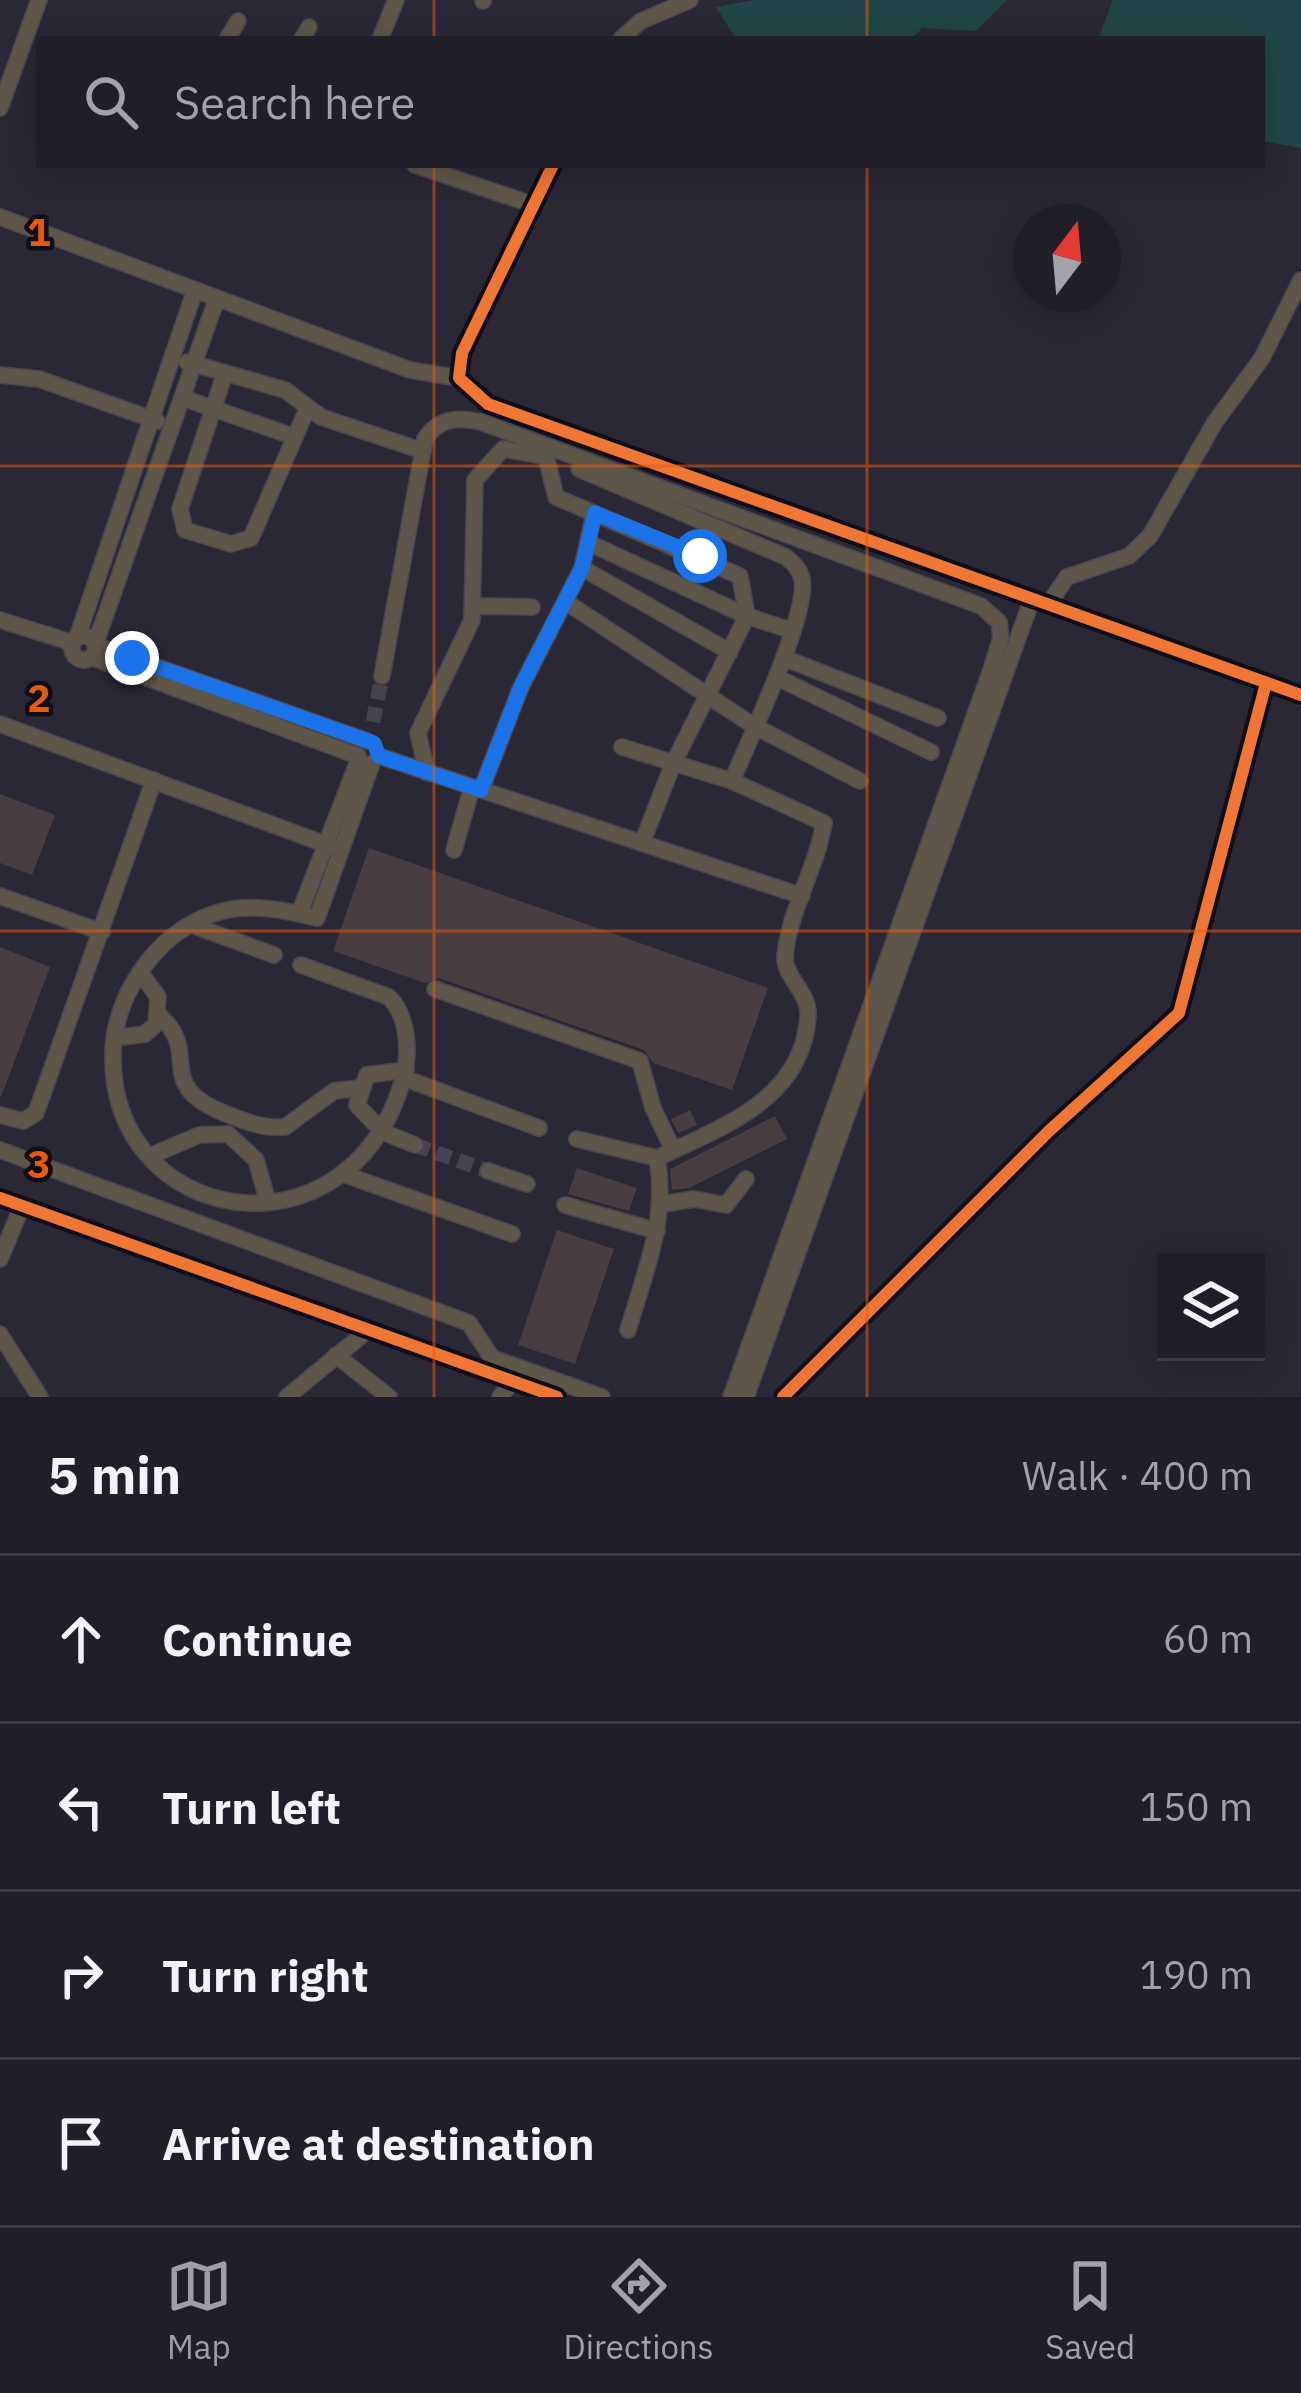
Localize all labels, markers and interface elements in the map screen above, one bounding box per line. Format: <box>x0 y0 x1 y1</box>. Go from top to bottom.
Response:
search box <box>36 36 1265 168</box>
icon: search <box>78 69 144 135</box>
text: Search here <box>174 73 415 131</box>
north arrow <box>1013 204 1121 312</box>
text: 1 <box>27 206 51 257</box>
route start <box>673 529 727 583</box>
route end <box>105 631 159 685</box>
text: 2 <box>27 672 51 723</box>
text: 3 <box>27 1138 51 1189</box>
map controls <box>1157 1253 1265 1361</box>
button: layers <box>1157 1253 1265 1361</box>
text: 5 min <box>48 1442 181 1508</box>
text: Walk · 400 m <box>1022 1450 1253 1501</box>
icon: ahead <box>48 1606 114 1672</box>
text: Continue <box>162 1610 353 1668</box>
text: 60 m <box>1163 1613 1253 1664</box>
icon: left <box>48 1774 114 1840</box>
text: Turn left <box>162 1778 341 1836</box>
text: 150 m <box>1140 1781 1253 1832</box>
icon: right <box>48 1942 114 2008</box>
text: Turn right <box>162 1946 369 2004</box>
text: 190 m <box>1140 1949 1253 2000</box>
icon: arrive <box>48 2110 114 2176</box>
text: Arrive at destination <box>162 2114 595 2172</box>
tab: Map <box>166 2253 232 2368</box>
tab: Directions <box>564 2253 714 2368</box>
tab: Saved <box>1045 2253 1135 2368</box>

